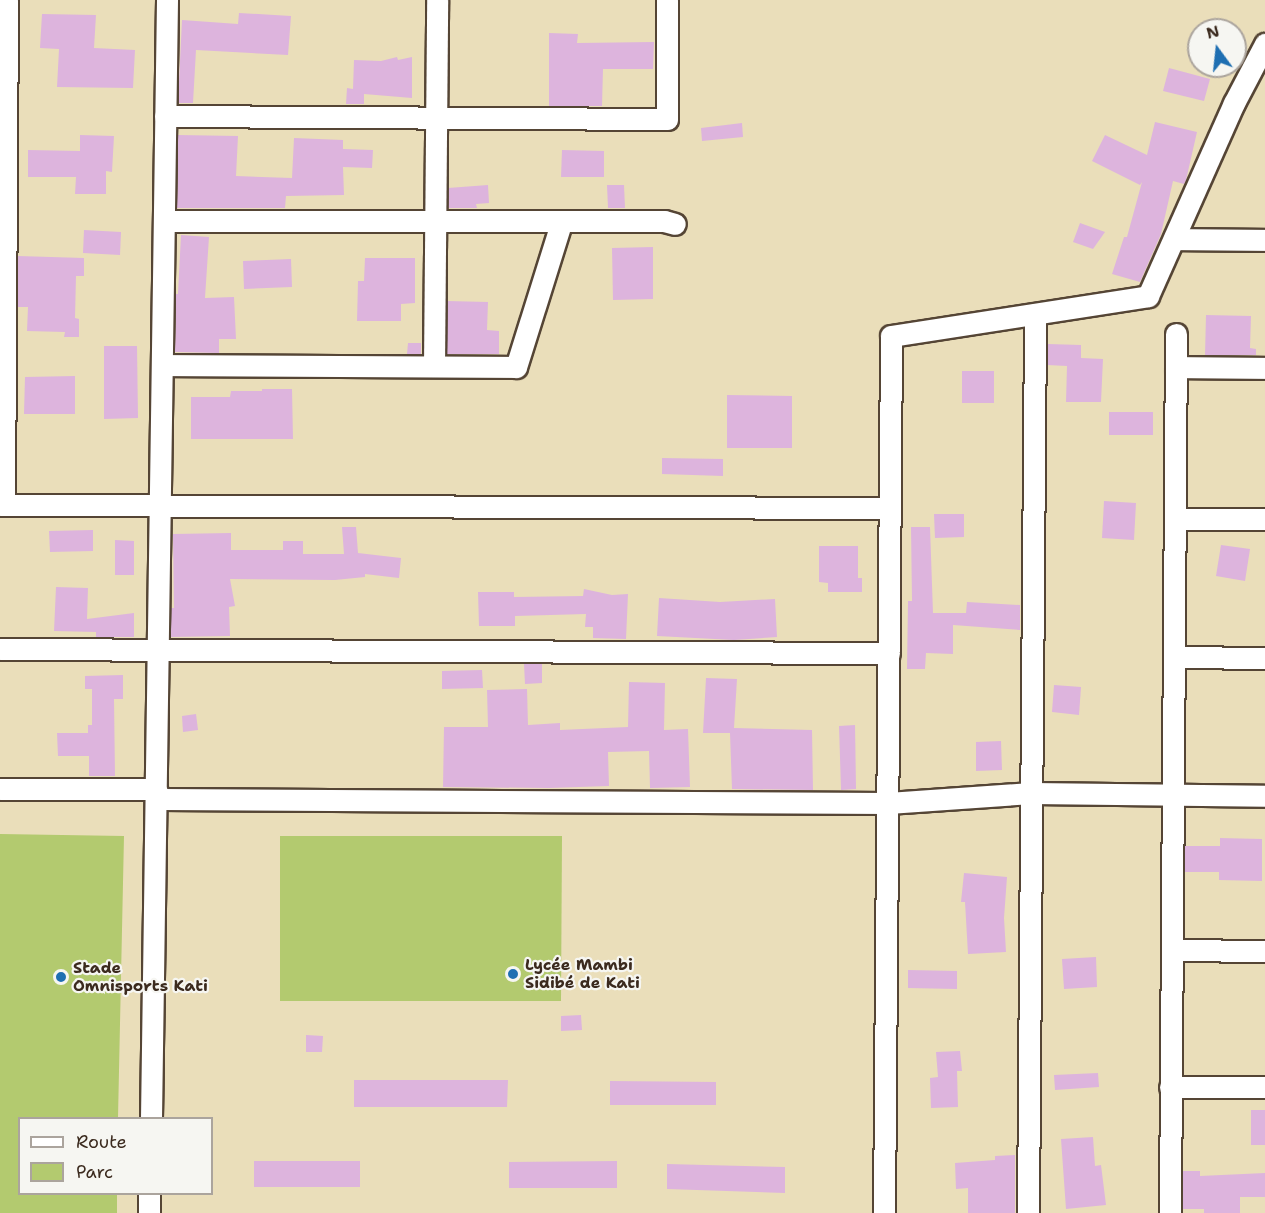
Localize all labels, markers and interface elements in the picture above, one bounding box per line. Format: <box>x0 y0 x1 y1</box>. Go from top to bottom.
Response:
north arrow <box>1187 18 1247 78</box>
text: N <box>1204 20 1222 44</box>
place label: Lycée Mambi Sidibé de Kati <box>525 955 640 993</box>
place label: Stade Omnisports Kati <box>73 958 208 996</box>
marker: Lycée Mambi Sidibé de Kati <box>506 967 520 981</box>
marker: Stade Omnisports Kati <box>54 970 68 984</box>
legend <box>18 1117 213 1195</box>
text: Route <box>76 1130 127 1154</box>
text: Parc <box>76 1160 113 1184</box>

